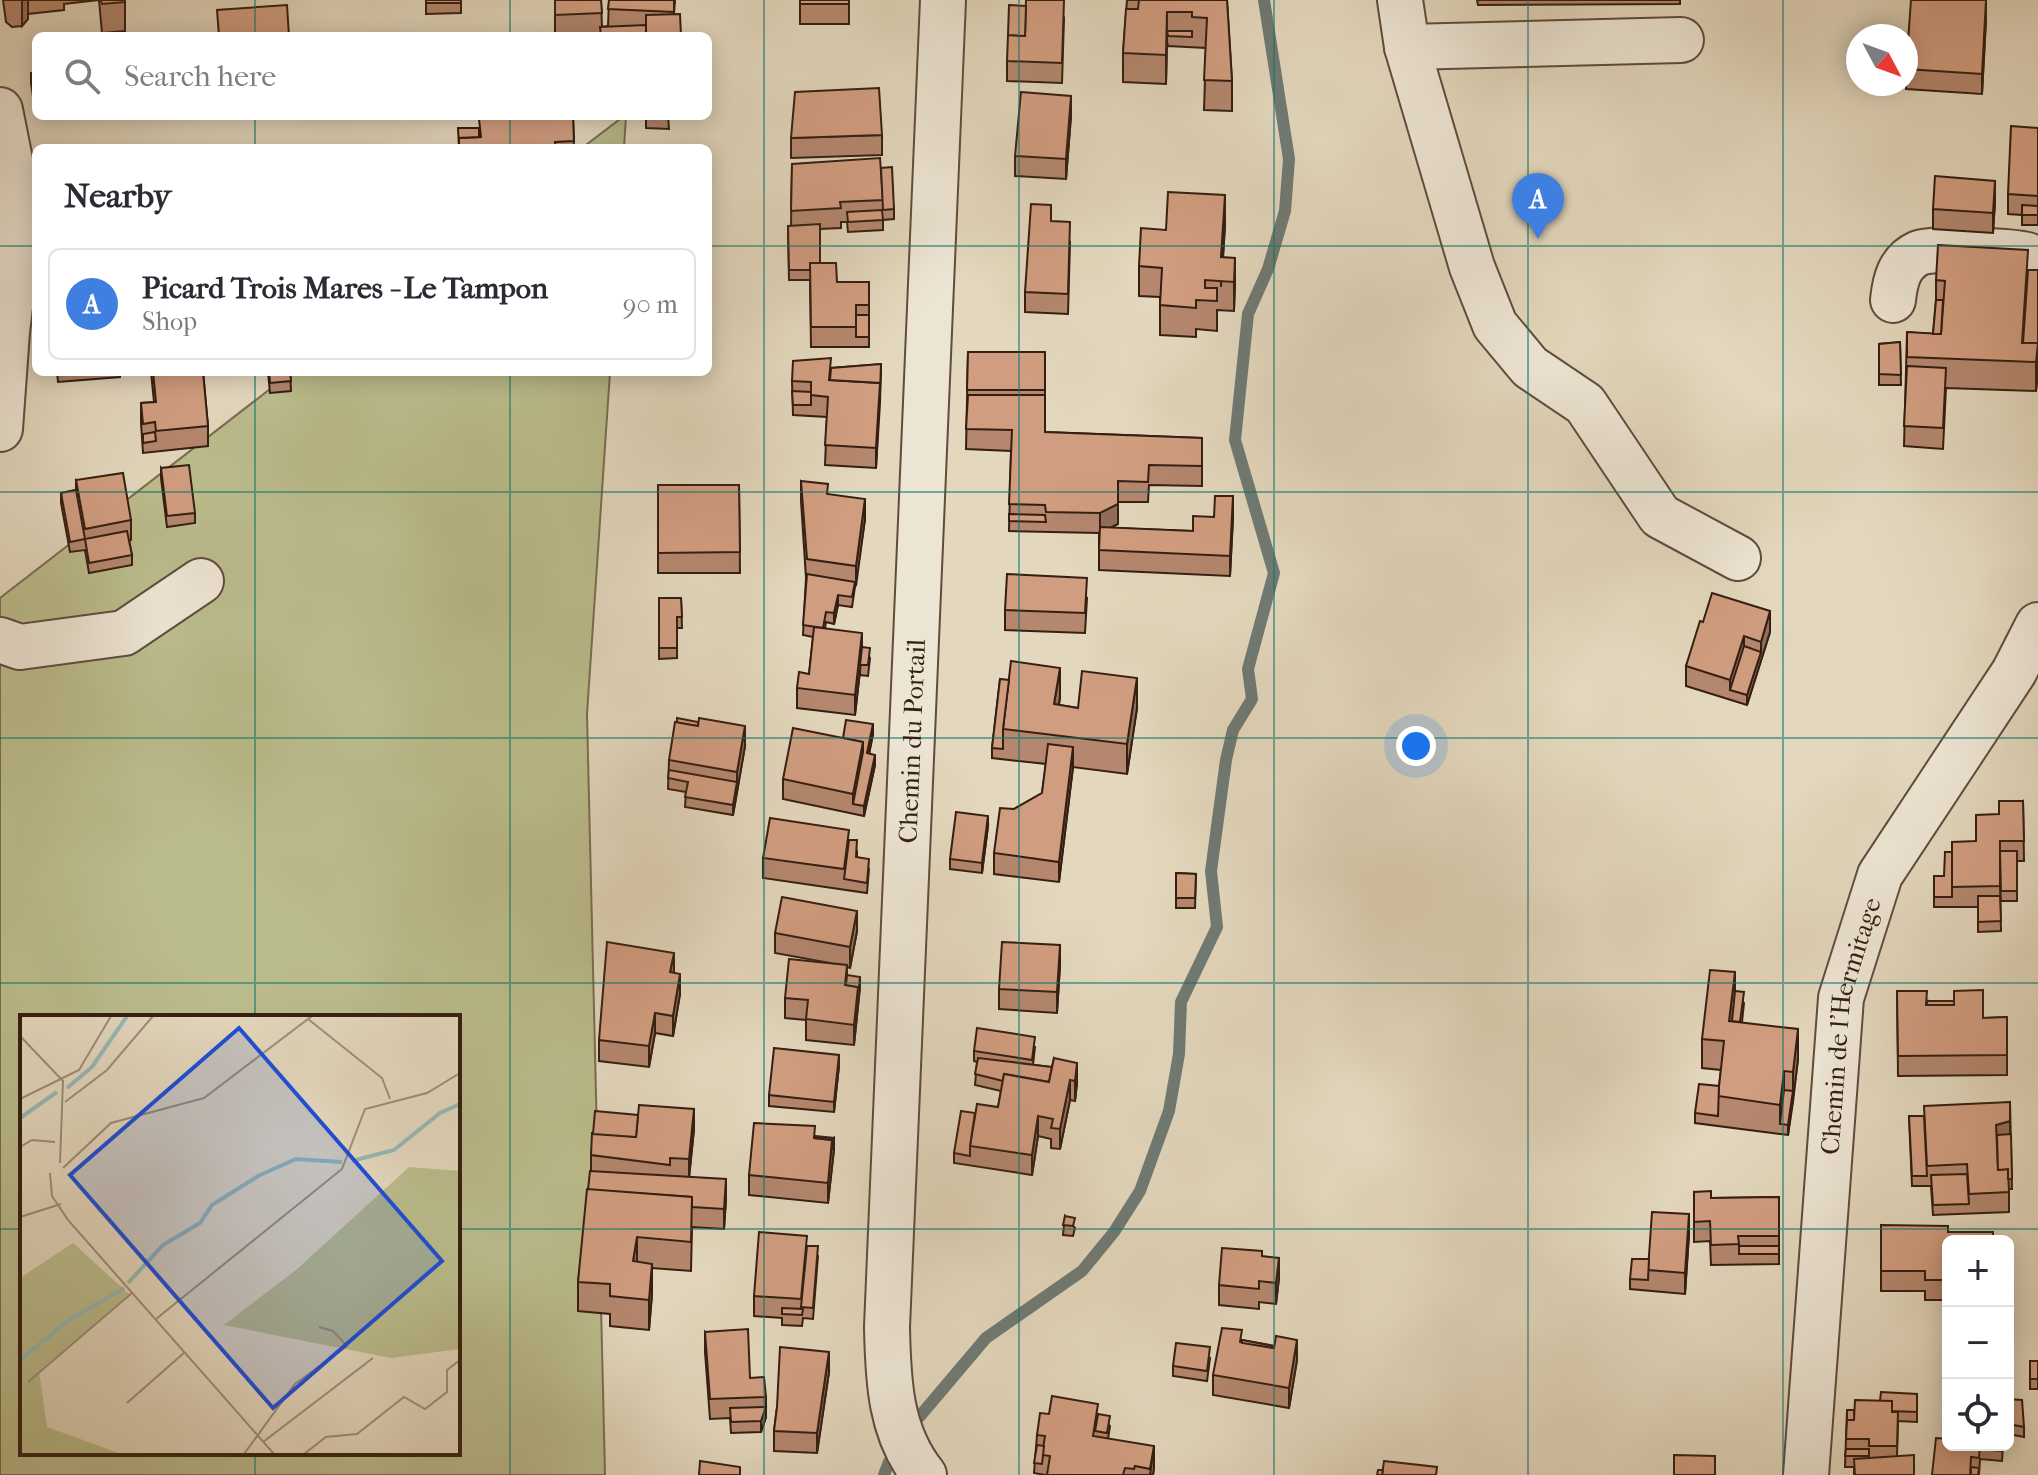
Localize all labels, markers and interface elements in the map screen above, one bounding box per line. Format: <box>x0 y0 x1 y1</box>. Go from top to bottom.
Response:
north arrow <box>1846 24 1918 96</box>
search box <box>32 32 712 120</box>
icon: search <box>60 54 104 98</box>
text: Search here <box>124 59 276 94</box>
pin: A <box>1512 173 1564 239</box>
text: Nearby <box>64 176 171 216</box>
text: Picard Trois Mares - Le Tampon <box>142 271 548 306</box>
text: A <box>84 289 100 320</box>
text: 90 m <box>623 289 678 320</box>
text: Shop <box>142 306 197 337</box>
street label: Chemin du Portail <box>892 638 932 844</box>
your location <box>1396 726 1436 766</box>
street label: Chemin de l'Hermitage <box>1815 894 1888 1156</box>
inset map <box>20 1015 460 1455</box>
map controls <box>1942 1235 2014 1451</box>
button: + <box>1942 1235 2014 1307</box>
button: − <box>1942 1307 2014 1379</box>
button: locate <box>1942 1379 2014 1451</box>

